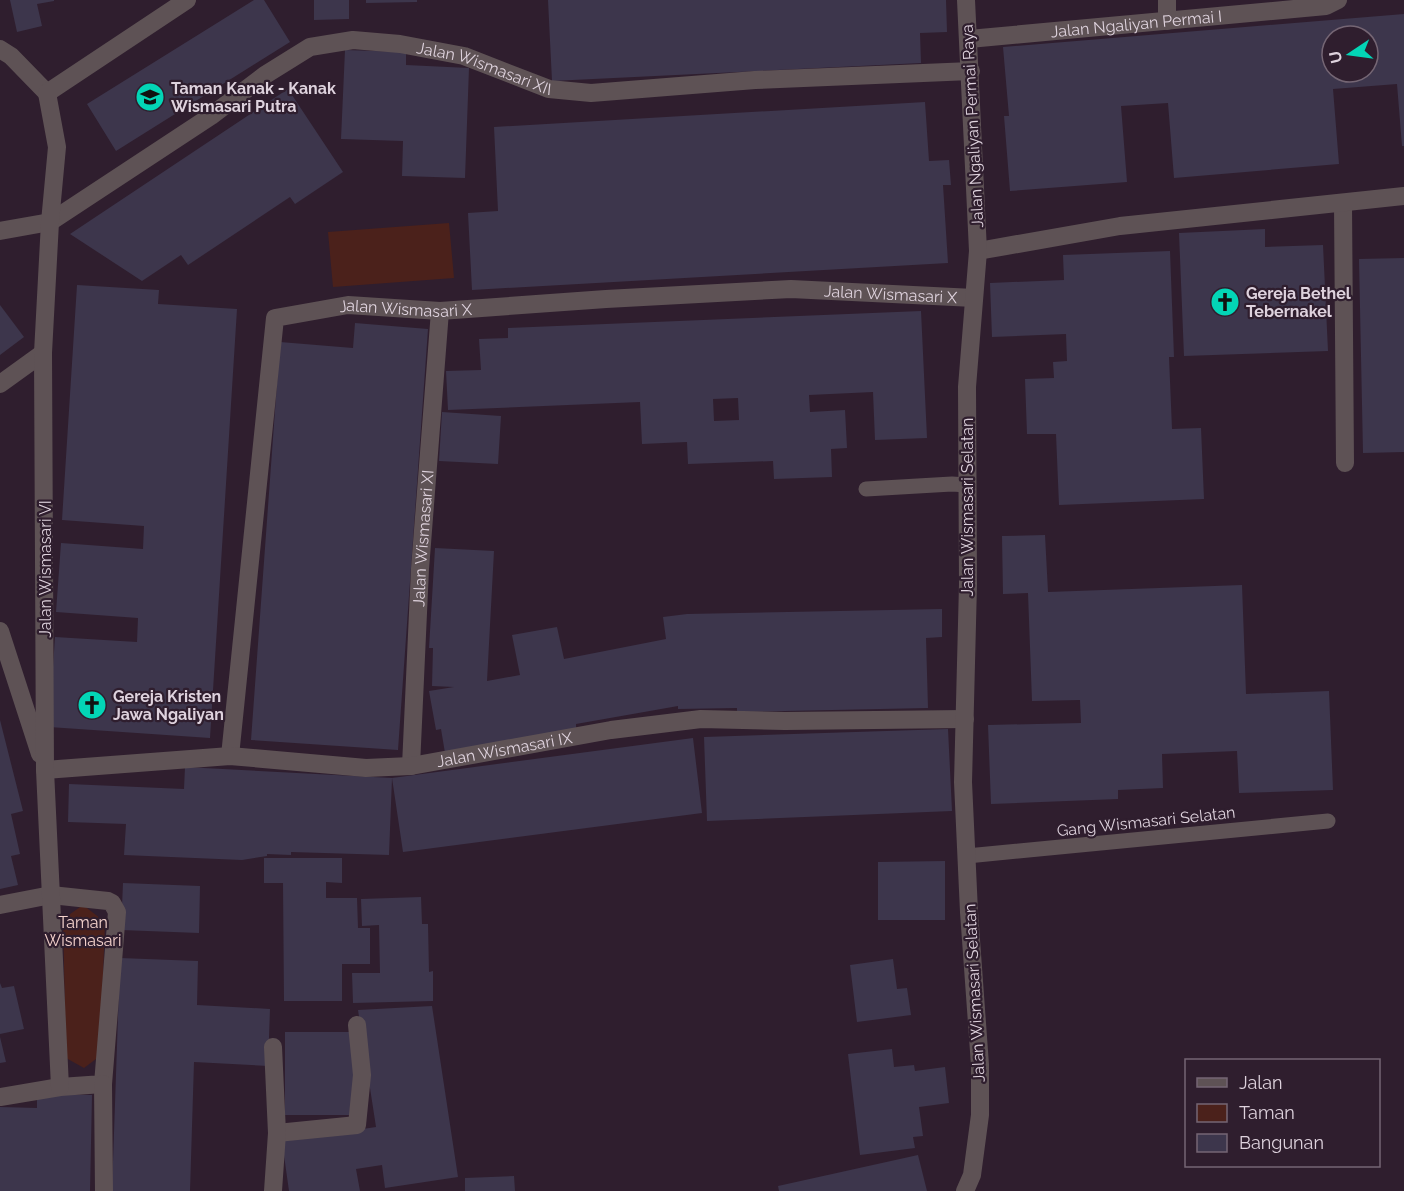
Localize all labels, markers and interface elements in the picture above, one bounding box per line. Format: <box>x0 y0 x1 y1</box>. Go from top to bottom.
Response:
street label: Jalan Ngaliyan Permai I <box>1050 7 1223 41</box>
street label: Jalan Ngaliyan Permai Raya <box>958 24 987 228</box>
north arrow <box>1320 24 1380 84</box>
street label: Jalan Wismasari XII <box>415 38 552 99</box>
text: U <box>1325 49 1346 65</box>
place label: Taman Kanak - Kanak Wismasari Putra <box>171 79 336 116</box>
school or university icon: Taman Kanak - Kanak Wismasari Putra <box>134 81 166 113</box>
street label: Jalan Wismasari X <box>823 282 958 307</box>
place label: Gereja Bethel Tebernakel <box>1246 284 1352 321</box>
church icon: Gereja Bethel Tebernakel <box>1209 286 1241 318</box>
street label: Jalan Wismasari X <box>337 296 474 321</box>
street label: Jalan Wismasari Selatan <box>958 418 977 596</box>
street label: Jalan Wismasari XI <box>409 469 438 607</box>
street label: Jalan Wismasari VI <box>36 500 55 638</box>
place label: Gereja Kristen Jawa Ngaliyan <box>113 687 224 724</box>
church icon: Gereja Kristen Jawa Ngaliyan <box>76 689 108 721</box>
street label: Jalan Wismasari IX <box>435 728 575 771</box>
street label: Gang Wismasari Selatan <box>1056 803 1236 840</box>
street label: Jalan Wismasari Selatan <box>960 903 989 1083</box>
park label: Taman Wismasari <box>45 913 121 950</box>
legend <box>1185 1059 1380 1167</box>
text: Jalan <box>1239 1072 1283 1093</box>
text: Taman <box>1239 1102 1295 1123</box>
text: Bangunan <box>1239 1132 1324 1153</box>

